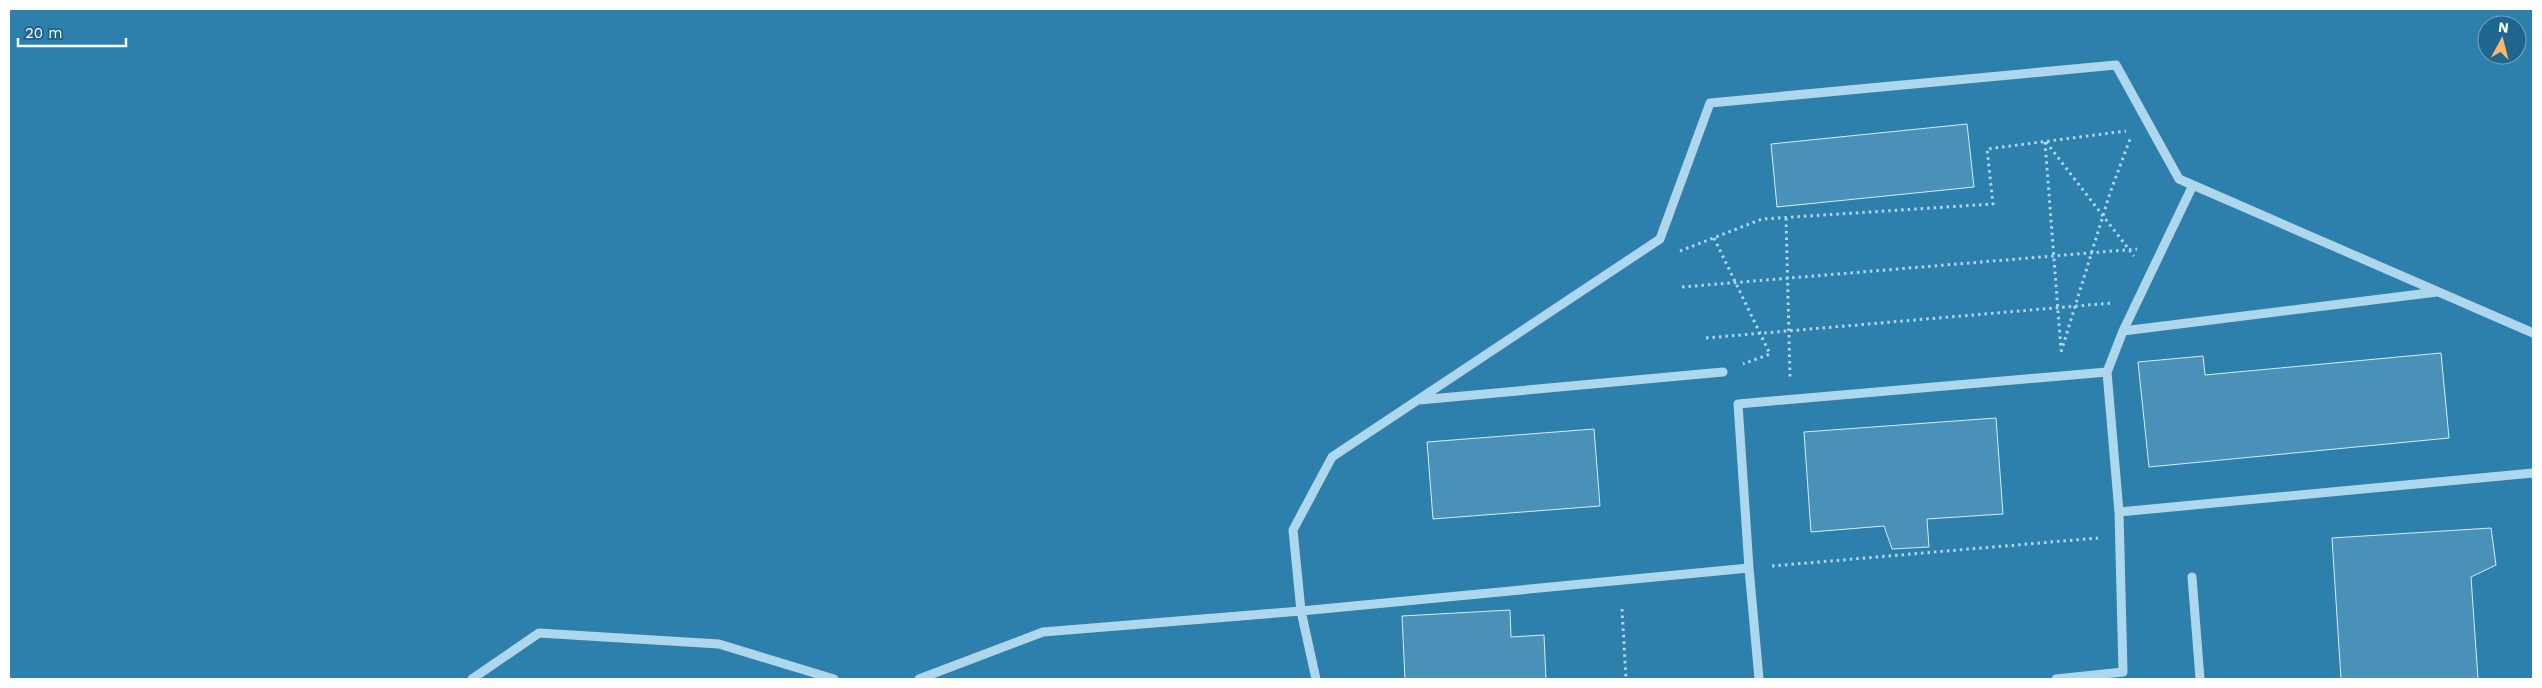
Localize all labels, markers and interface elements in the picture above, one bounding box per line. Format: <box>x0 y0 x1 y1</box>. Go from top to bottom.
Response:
scale bar <box>18 15 125 47</box>
north arrow <box>2477 15 2527 65</box>
text: N <box>2497 19 2510 36</box>
text: 20 m <box>25 24 63 42</box>

